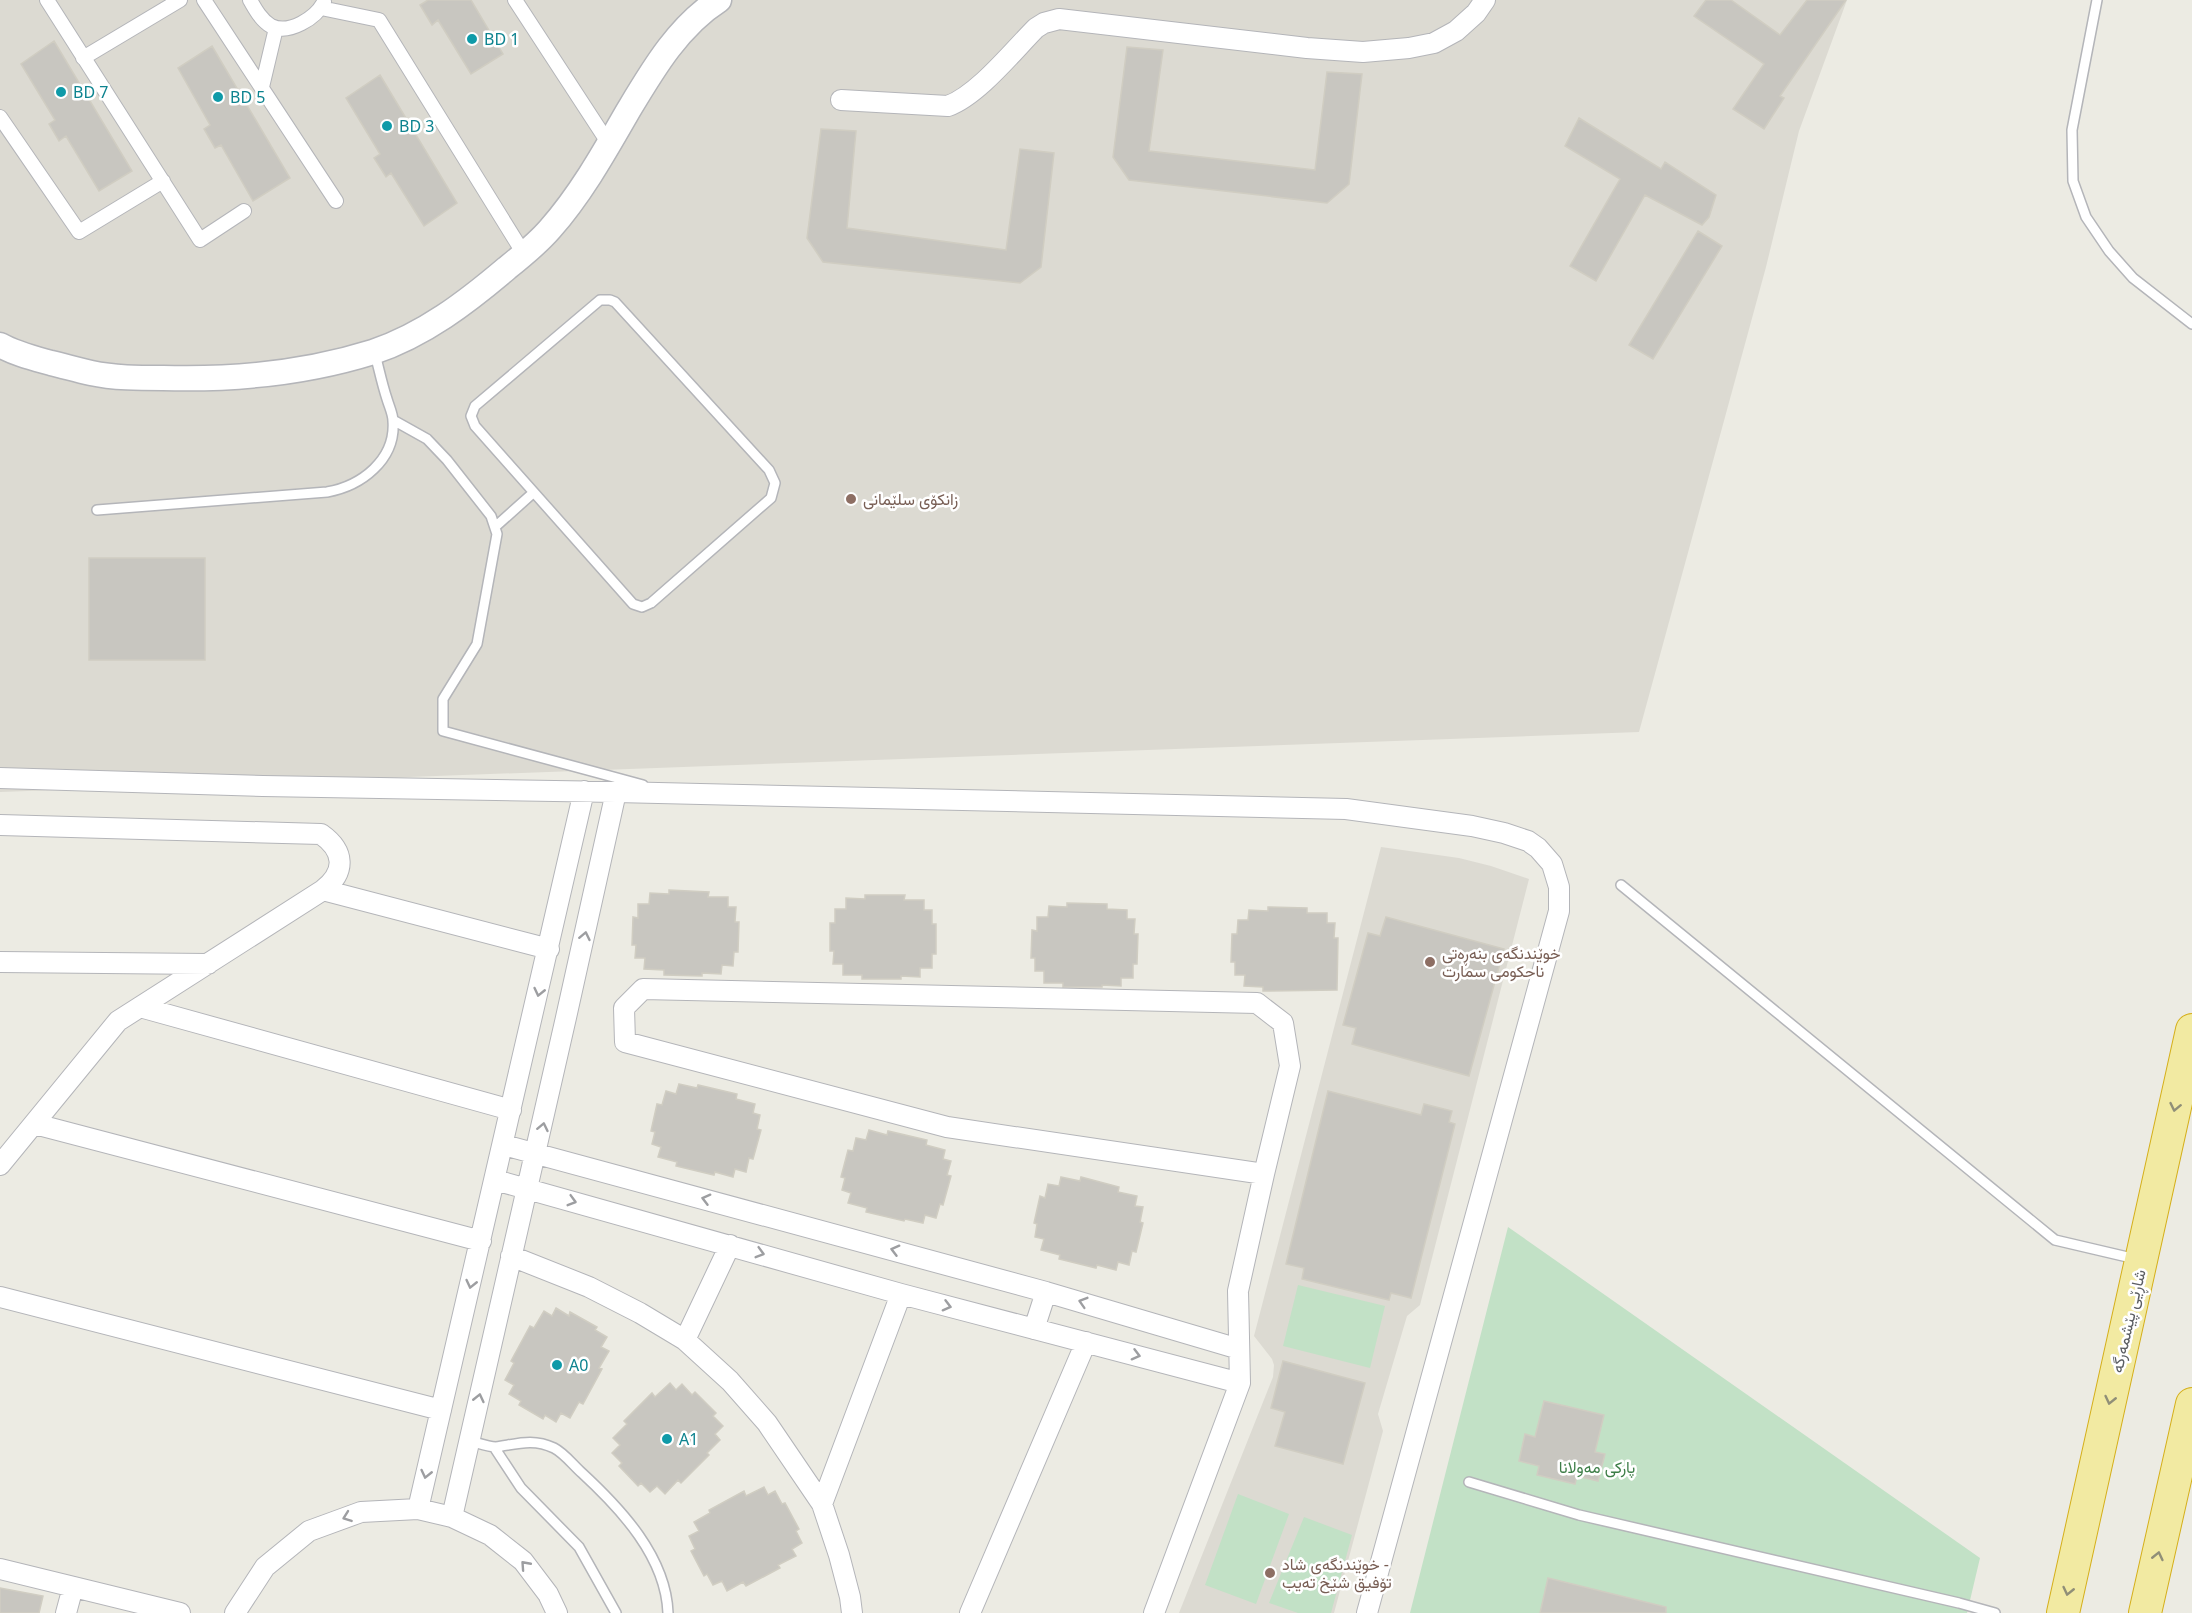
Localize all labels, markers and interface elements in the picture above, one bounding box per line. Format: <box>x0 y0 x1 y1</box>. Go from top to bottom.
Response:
place label: BD 1 <box>484 28 519 50</box>
marker: BD 1 <box>465 32 479 46</box>
place label: BD 7 <box>73 81 108 103</box>
marker: BD 7 <box>54 85 68 99</box>
place label: BD 5 <box>230 86 265 108</box>
marker: BD 5 <box>211 90 225 104</box>
place label: BD 3 <box>399 115 434 137</box>
marker: BD 3 <box>380 119 394 133</box>
place label: زانکۆی سلێمانی <box>863 488 958 510</box>
marker: زانکۆی سلێمانی <box>844 492 858 506</box>
one-way arrow <box>577 932 590 942</box>
place label: خوێندنگەی بنەڕەتی ناحکومی سمارت <box>1442 942 1561 982</box>
marker: خوێندنگەی بنەڕەتی ناحکومی سمارت <box>1423 955 1437 969</box>
one-way arrow <box>533 986 546 996</box>
one-way arrow <box>2169 1102 2182 1112</box>
one-way arrow <box>535 1122 548 1132</box>
one-way arrow <box>567 1193 577 1206</box>
one-way arrow <box>702 1194 712 1206</box>
one-way arrow <box>890 1245 900 1258</box>
one-way arrow <box>754 1246 765 1258</box>
street label: شاڕێی پێشمەرگە <box>2105 1267 2153 1375</box>
one-way arrow <box>465 1279 478 1289</box>
one-way arrow <box>1078 1297 1088 1309</box>
one-way arrow <box>942 1298 952 1311</box>
one-way arrow <box>1131 1348 1141 1361</box>
place label: A0 <box>569 1354 588 1376</box>
marker: A0 <box>550 1358 564 1372</box>
one-way arrow <box>472 1394 485 1404</box>
one-way arrow <box>2104 1395 2117 1405</box>
place label: A1 <box>679 1428 698 1450</box>
marker: A1 <box>660 1432 674 1446</box>
park label: پارکی مەولانا <box>1559 1456 1635 1479</box>
one-way arrow <box>421 1468 434 1478</box>
one-way arrow <box>342 1510 353 1522</box>
one-way arrow <box>2150 1551 2163 1561</box>
place label: خوێندنگەی شاد - تۆفیق شێخ تەیب <box>1282 1553 1392 1594</box>
one-way arrow <box>521 1561 532 1572</box>
marker: خوێندنگەی شاد - تۆفیق شێخ تەیب <box>1263 1566 1277 1580</box>
one-way arrow <box>2062 1585 2075 1595</box>

